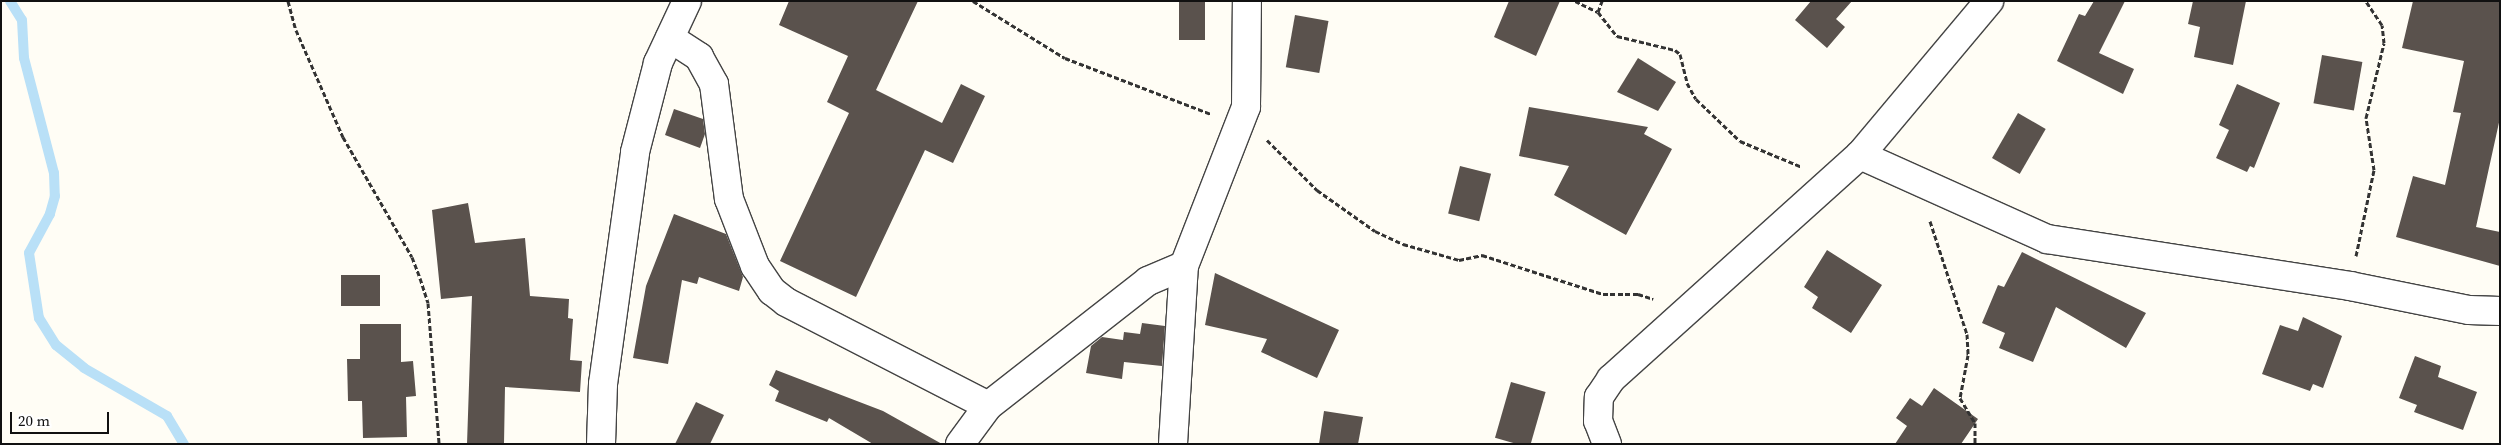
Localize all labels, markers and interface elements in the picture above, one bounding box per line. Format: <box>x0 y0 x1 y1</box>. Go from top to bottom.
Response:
scale bar <box>12 402 111 434</box>
text: 20 m <box>18 410 50 431</box>

